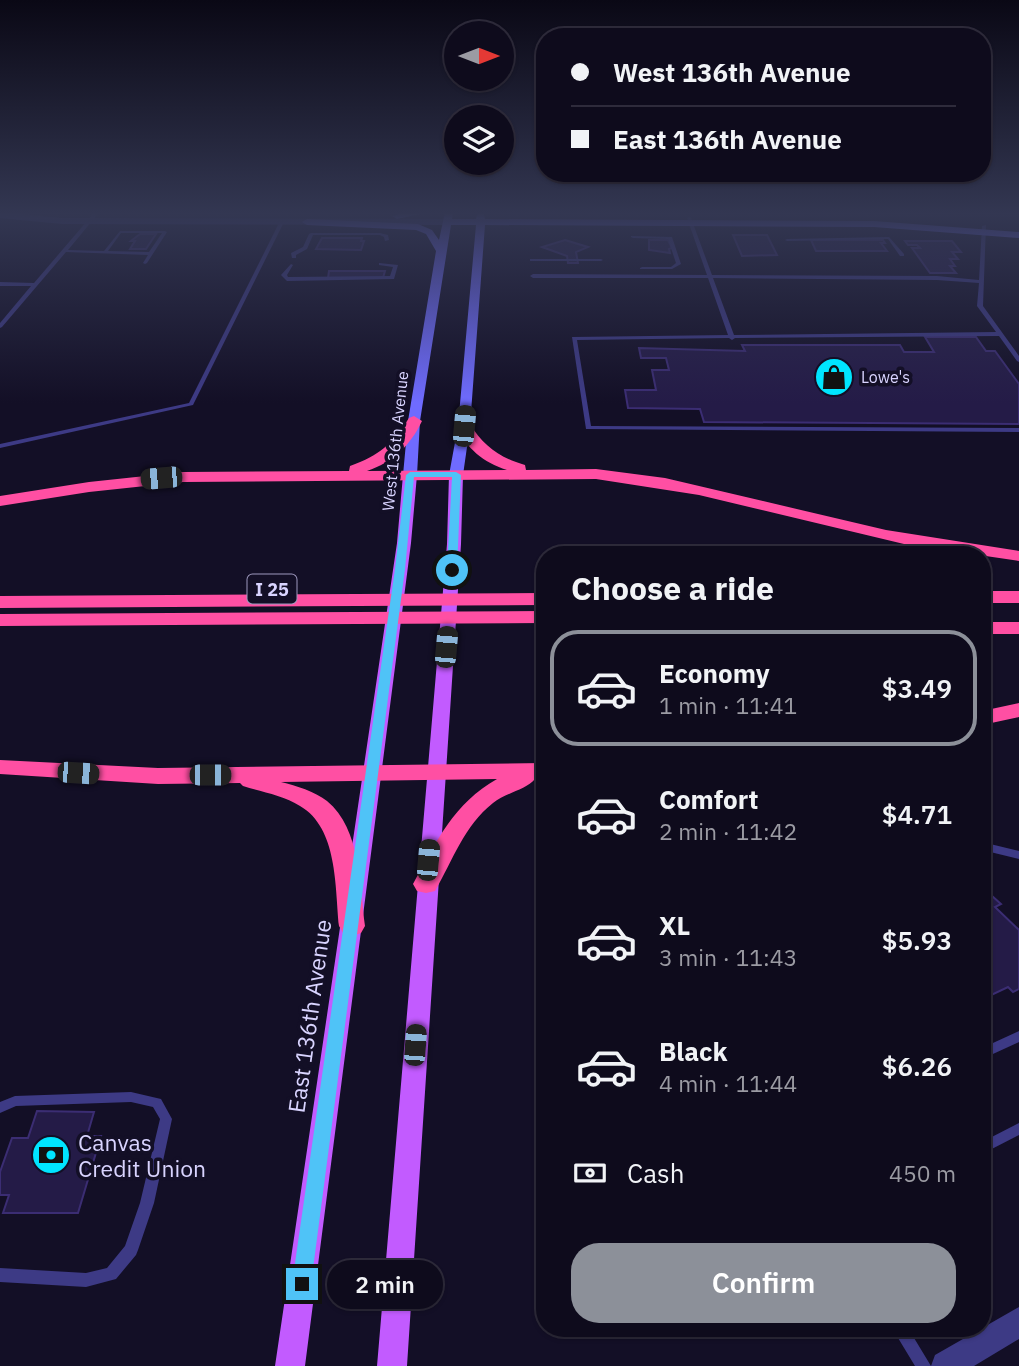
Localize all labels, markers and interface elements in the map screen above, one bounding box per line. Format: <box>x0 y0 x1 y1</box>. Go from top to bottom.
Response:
north arrow <box>444 21 514 91</box>
map controls <box>444 21 514 175</box>
text: West 136th Avenue <box>613 55 851 89</box>
button: layers <box>444 105 514 175</box>
text: East 136th Avenue <box>613 122 842 156</box>
shop icon: Lowe's <box>813 356 855 398</box>
place label: Lowe's <box>861 367 910 387</box>
street label: West 136th Avenue <box>378 370 412 512</box>
car <box>452 404 477 448</box>
car <box>140 466 183 490</box>
route start <box>436 554 468 586</box>
text: Choose a ride <box>571 567 774 609</box>
road number: I 25 <box>247 574 296 604</box>
car <box>434 625 459 669</box>
text: Economy <box>659 656 770 690</box>
icon: car <box>575 657 638 720</box>
text: $3.49 <box>882 671 952 705</box>
text: 1 min · 11:41 <box>659 690 797 720</box>
car <box>57 761 100 785</box>
car <box>190 765 232 786</box>
text: Comfort <box>659 782 758 816</box>
icon: car <box>575 783 638 846</box>
text: $4.71 <box>882 797 952 831</box>
text: 2 min · 11:42 <box>659 816 797 846</box>
car <box>416 838 441 882</box>
text: XL <box>659 908 690 942</box>
icon: car <box>575 909 638 972</box>
street label: East 136th Avenue <box>281 917 337 1115</box>
text: $5.93 <box>882 923 952 957</box>
text: 3 min · 11:43 <box>659 942 797 972</box>
car <box>404 1023 427 1067</box>
text: Black <box>659 1034 727 1068</box>
icon: car <box>575 1035 638 1098</box>
text: $6.26 <box>882 1049 952 1083</box>
text: 4 min · 11:44 <box>659 1068 797 1098</box>
place label: Canvas Credit Union <box>78 1127 206 1183</box>
bank icon: Canvas Credit Union <box>30 1134 72 1176</box>
icon: cash <box>571 1154 609 1192</box>
text: Cash <box>627 1156 684 1190</box>
text: 450 m <box>889 1158 956 1188</box>
button: Confirm <box>571 1243 956 1323</box>
callout: 2 min <box>326 1260 442 1308</box>
route end <box>286 1268 318 1300</box>
text: 2 min <box>355 1269 415 1299</box>

